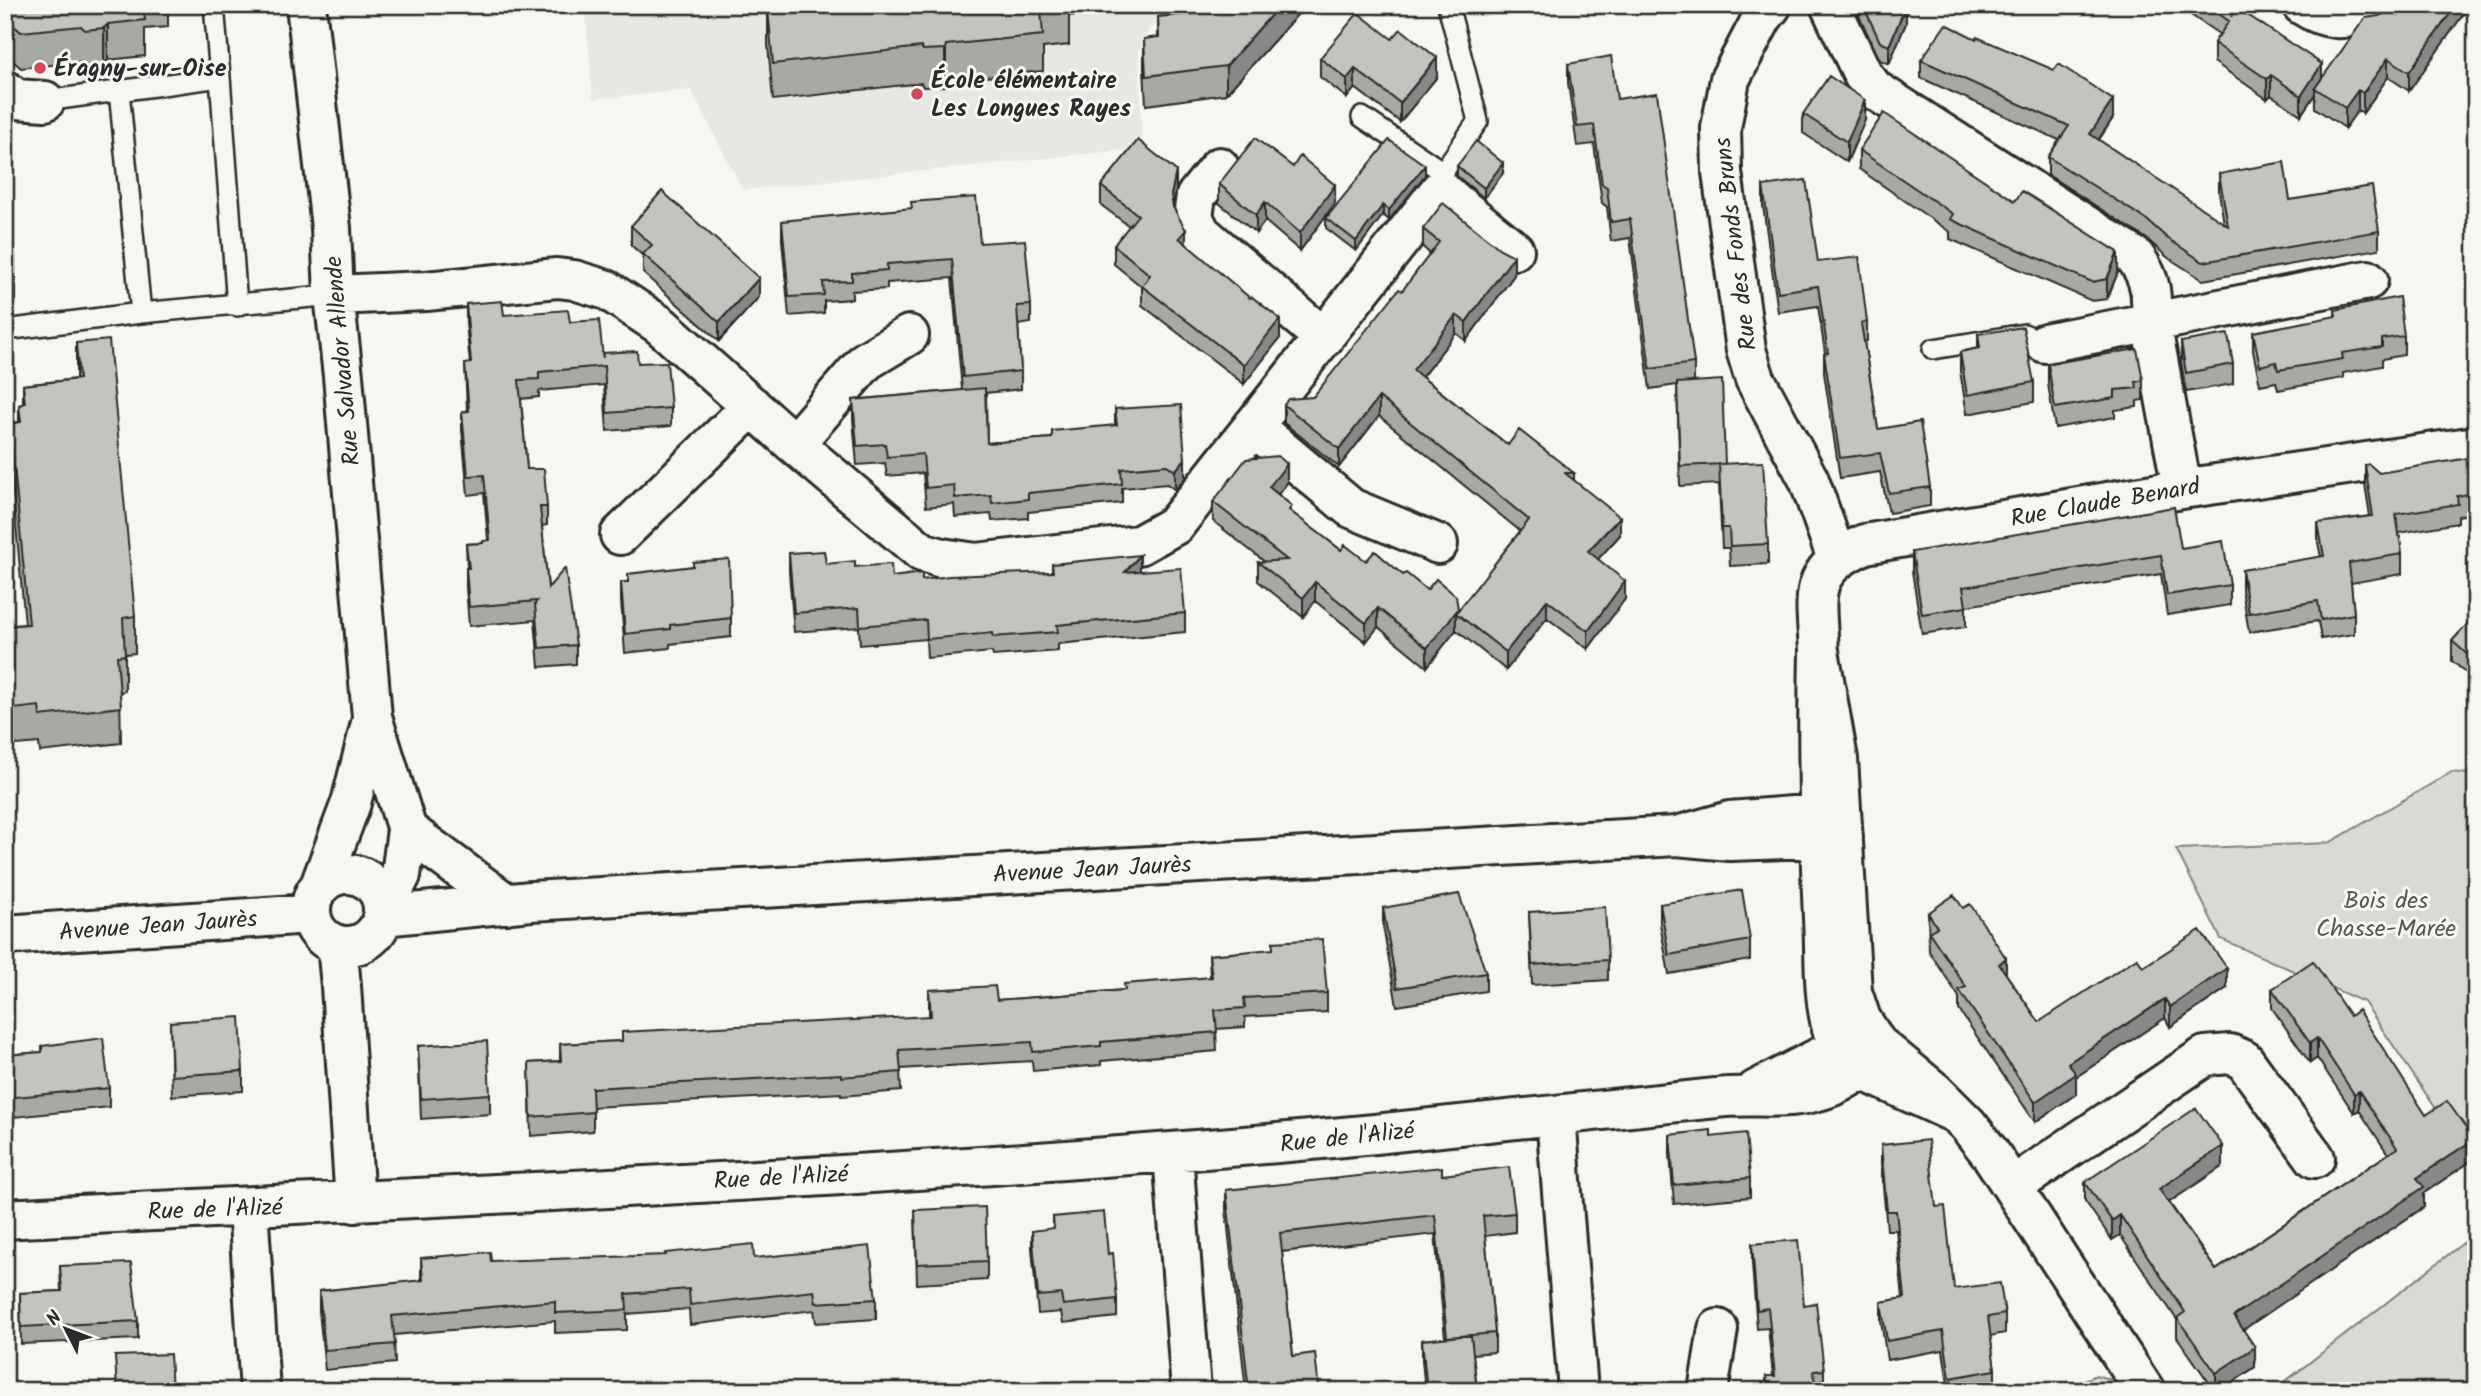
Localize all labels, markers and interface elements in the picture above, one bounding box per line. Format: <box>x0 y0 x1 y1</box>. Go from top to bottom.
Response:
place label: Éragny-sur-Oise <box>54 50 227 89</box>
marker: Éragny-sur-Oise <box>32 60 48 76</box>
place label: École élémentaire Les Longues Rayes <box>931 62 1131 129</box>
marker: École élémentaire Les Longues Rayes <box>909 86 925 102</box>
street label: Rue des Fonds Bruns <box>1704 135 1769 353</box>
street label: Rue Salvador Allende <box>315 254 372 467</box>
street label: Rue Claude Benard <box>2008 467 2204 539</box>
street label: Avenue Jean Jaurès <box>992 846 1192 895</box>
park label: Bois des Chasse-Marée <box>2316 882 2456 949</box>
street label: Avenue Jean Jaurès <box>58 900 259 953</box>
street label: Rue de l'Alizé <box>1278 1112 1418 1165</box>
street label: Rue de l'Alizé <box>713 1155 851 1202</box>
street label: Rue de l'Alizé <box>147 1189 285 1232</box>
north arrow <box>32 1294 102 1364</box>
text: N <box>40 1304 70 1333</box>

